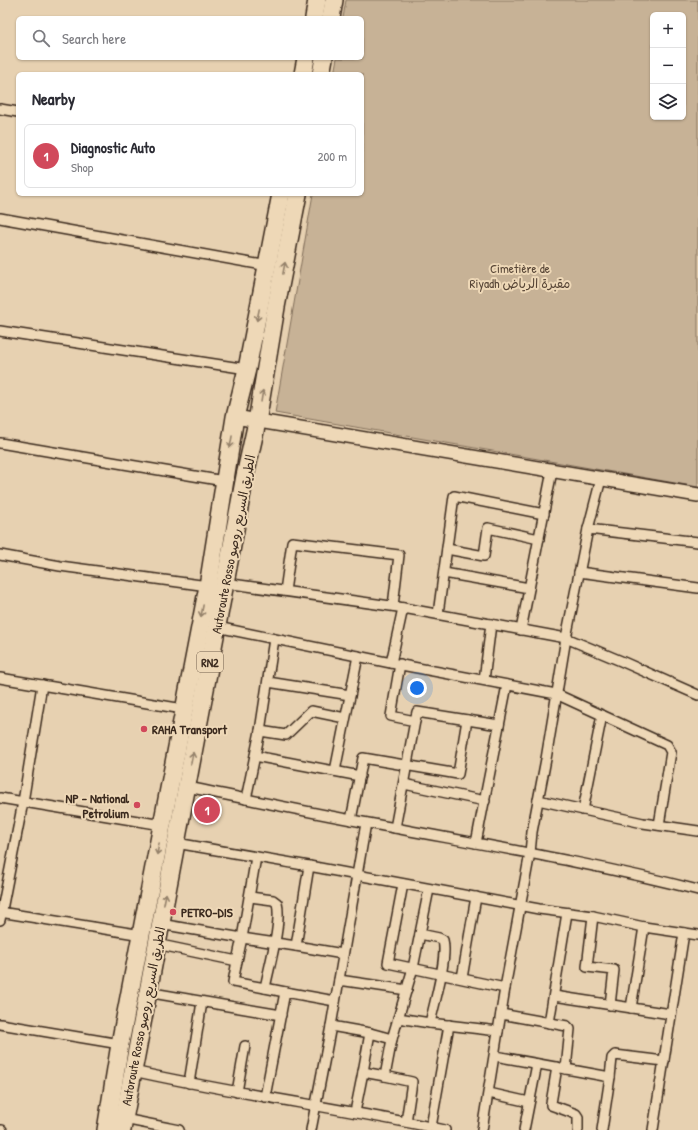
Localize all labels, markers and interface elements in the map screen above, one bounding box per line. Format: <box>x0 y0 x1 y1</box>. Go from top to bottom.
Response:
map controls <box>650 12 686 120</box>
button: + <box>650 12 686 48</box>
search box <box>16 16 364 60</box>
icon: search <box>30 27 52 49</box>
text: Search here <box>62 28 126 49</box>
button: − <box>650 48 686 84</box>
button: layers <box>650 84 686 120</box>
text: Nearby <box>32 87 75 110</box>
text: Diagnostic Auto <box>71 137 155 158</box>
text: 1 <box>44 147 48 165</box>
text: 200 m <box>317 147 347 165</box>
text: Shop <box>71 158 93 176</box>
park label: Cimetière de Riyadh مقبرة الرياض <box>470 259 570 292</box>
one-way arrow <box>280 262 288 275</box>
one-way arrow <box>253 308 261 321</box>
one-way arrow <box>258 390 266 403</box>
one-way arrow <box>227 435 235 448</box>
street label: Autoroute Rosso الطريق السريع روصو <box>207 453 261 635</box>
one-way arrow <box>198 605 206 618</box>
road number: RN2 <box>197 652 223 672</box>
your location <box>407 678 427 698</box>
place label: RAHA Transport <box>152 720 228 739</box>
marker: RAHA Transport <box>139 724 149 734</box>
one-way arrow <box>189 751 197 764</box>
place label: NP - National Petrolium <box>66 789 130 822</box>
pin: 1 <box>194 795 220 825</box>
marker: NP - National Petrolium <box>132 800 142 810</box>
one-way arrow <box>153 842 161 855</box>
one-way arrow <box>161 893 169 906</box>
place label: PETRO-DIS <box>181 903 233 921</box>
marker: PETRO-DIS <box>168 907 178 917</box>
street label: Autoroute Rosso الطريق السريع روصو <box>117 925 171 1107</box>

